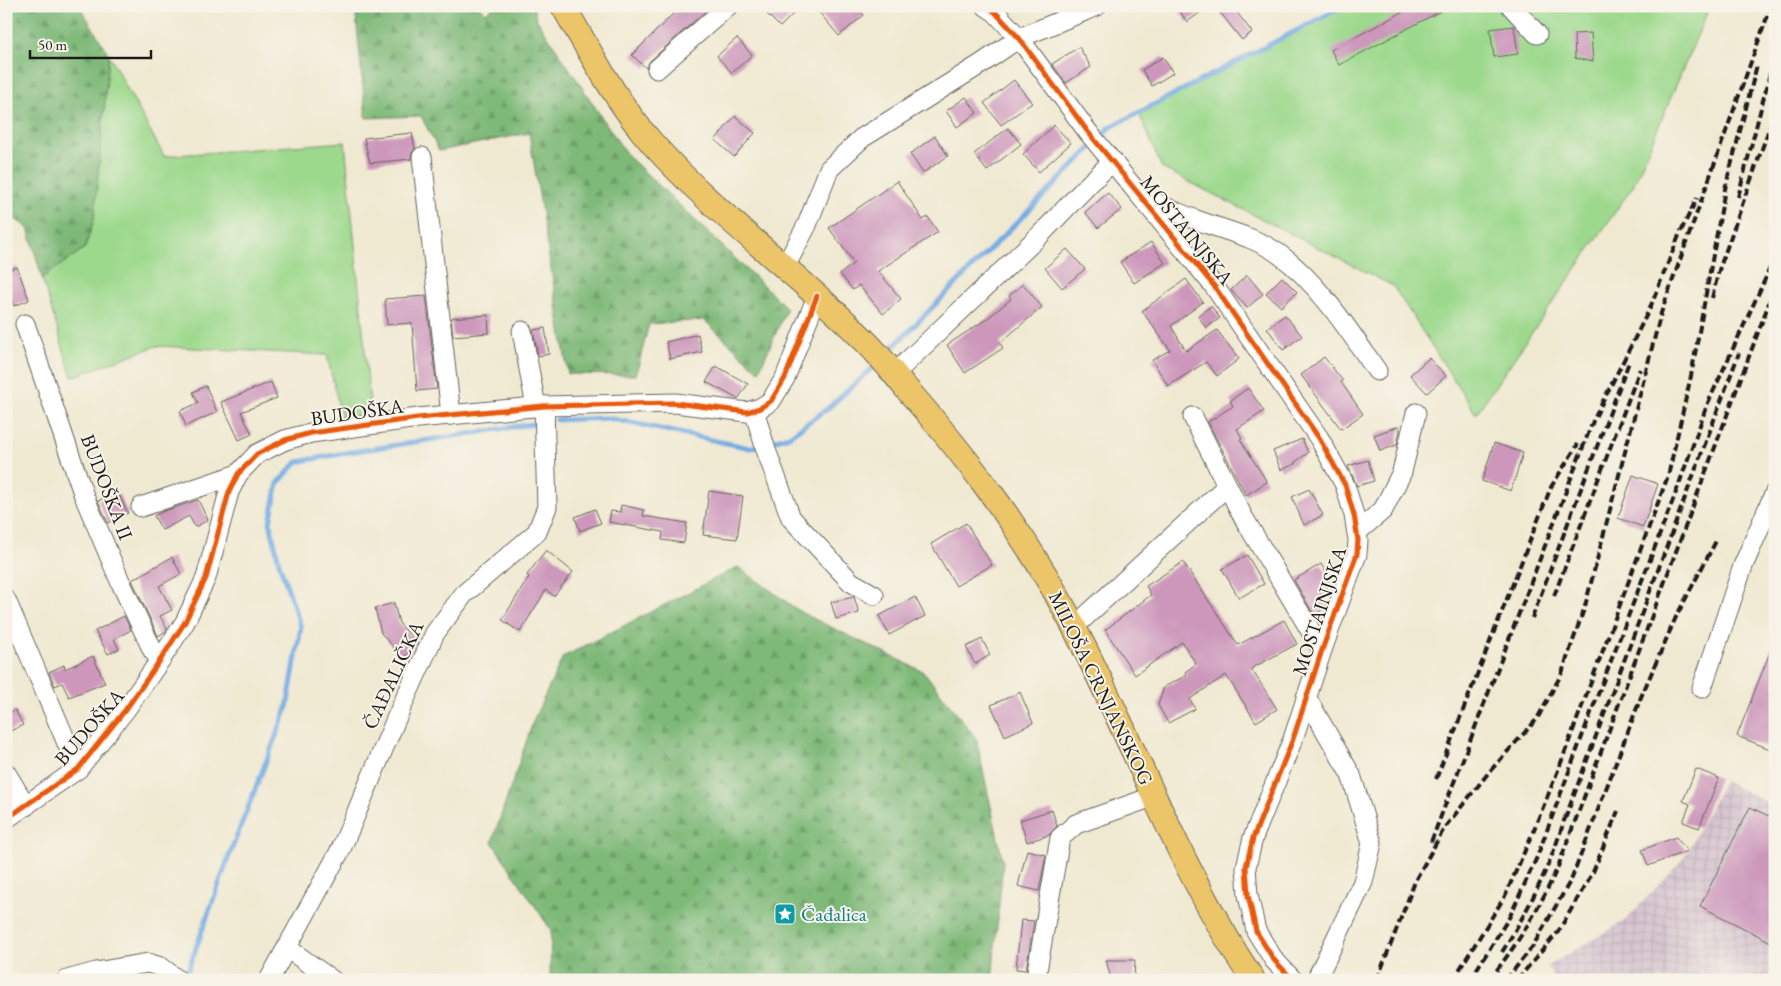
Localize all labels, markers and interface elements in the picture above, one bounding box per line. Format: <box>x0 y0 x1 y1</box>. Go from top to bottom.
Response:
scale bar <box>30 28 151 60</box>
text: 50 m <box>38 35 67 54</box>
street label: MOSTAINJSKA <box>1135 170 1239 290</box>
street label: BUDOŠKA <box>309 393 405 431</box>
street label: BUDOŠKA II <box>75 430 139 544</box>
street label: MOSTAINJSKA <box>1286 543 1352 679</box>
street label: MILOŠA CRNJANSKOG <box>1043 587 1159 789</box>
street label: ČAĐALIČKA <box>357 617 429 733</box>
street label: BUDOŠKA <box>48 683 130 771</box>
place label: Čađalica <box>801 901 867 927</box>
place icon: Čađalica <box>773 902 797 926</box>

